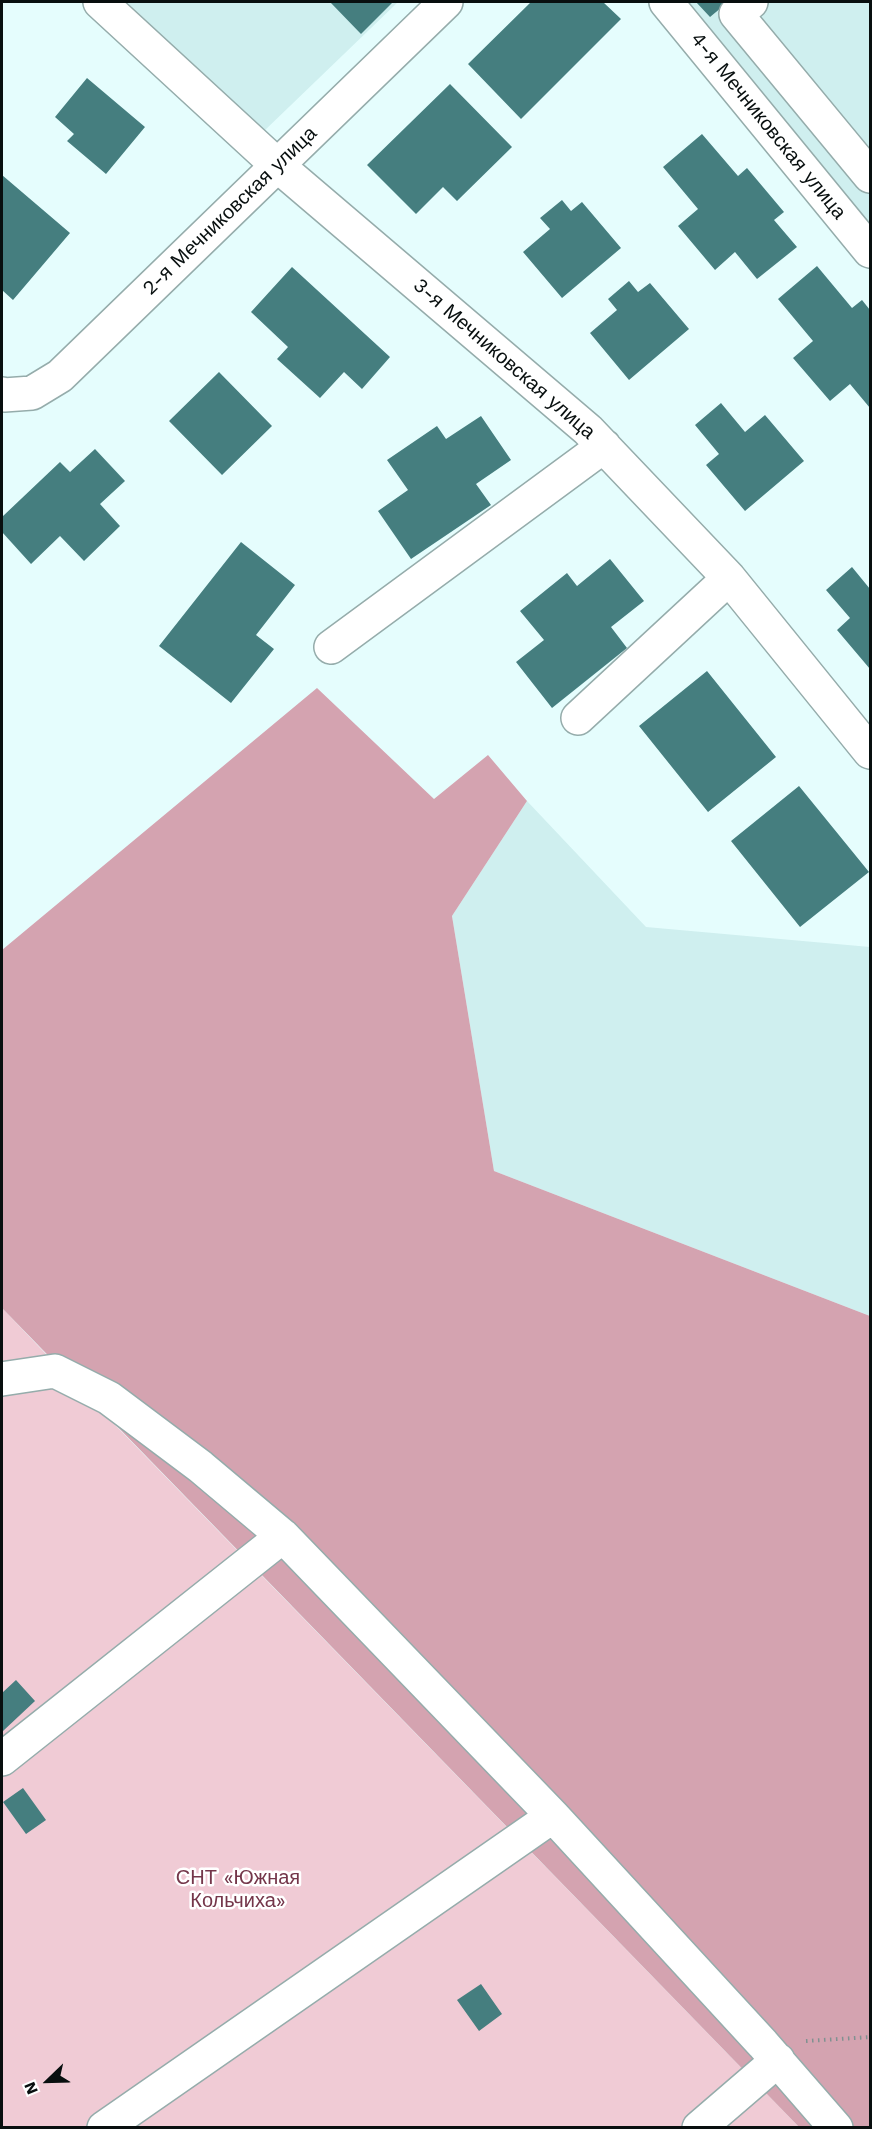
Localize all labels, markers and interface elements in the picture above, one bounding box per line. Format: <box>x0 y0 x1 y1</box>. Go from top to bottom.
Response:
street label: 4-я Мечниковская улица <box>685 28 851 224</box>
street label: 2-я Мечниковская улица <box>138 122 322 300</box>
street label: 3-я Мечниковская улица <box>408 274 600 444</box>
park label: СНТ «Южная Кольчиха» <box>176 1866 300 1913</box>
north arrow <box>18 2051 78 2111</box>
text: N <box>20 2079 42 2097</box>

